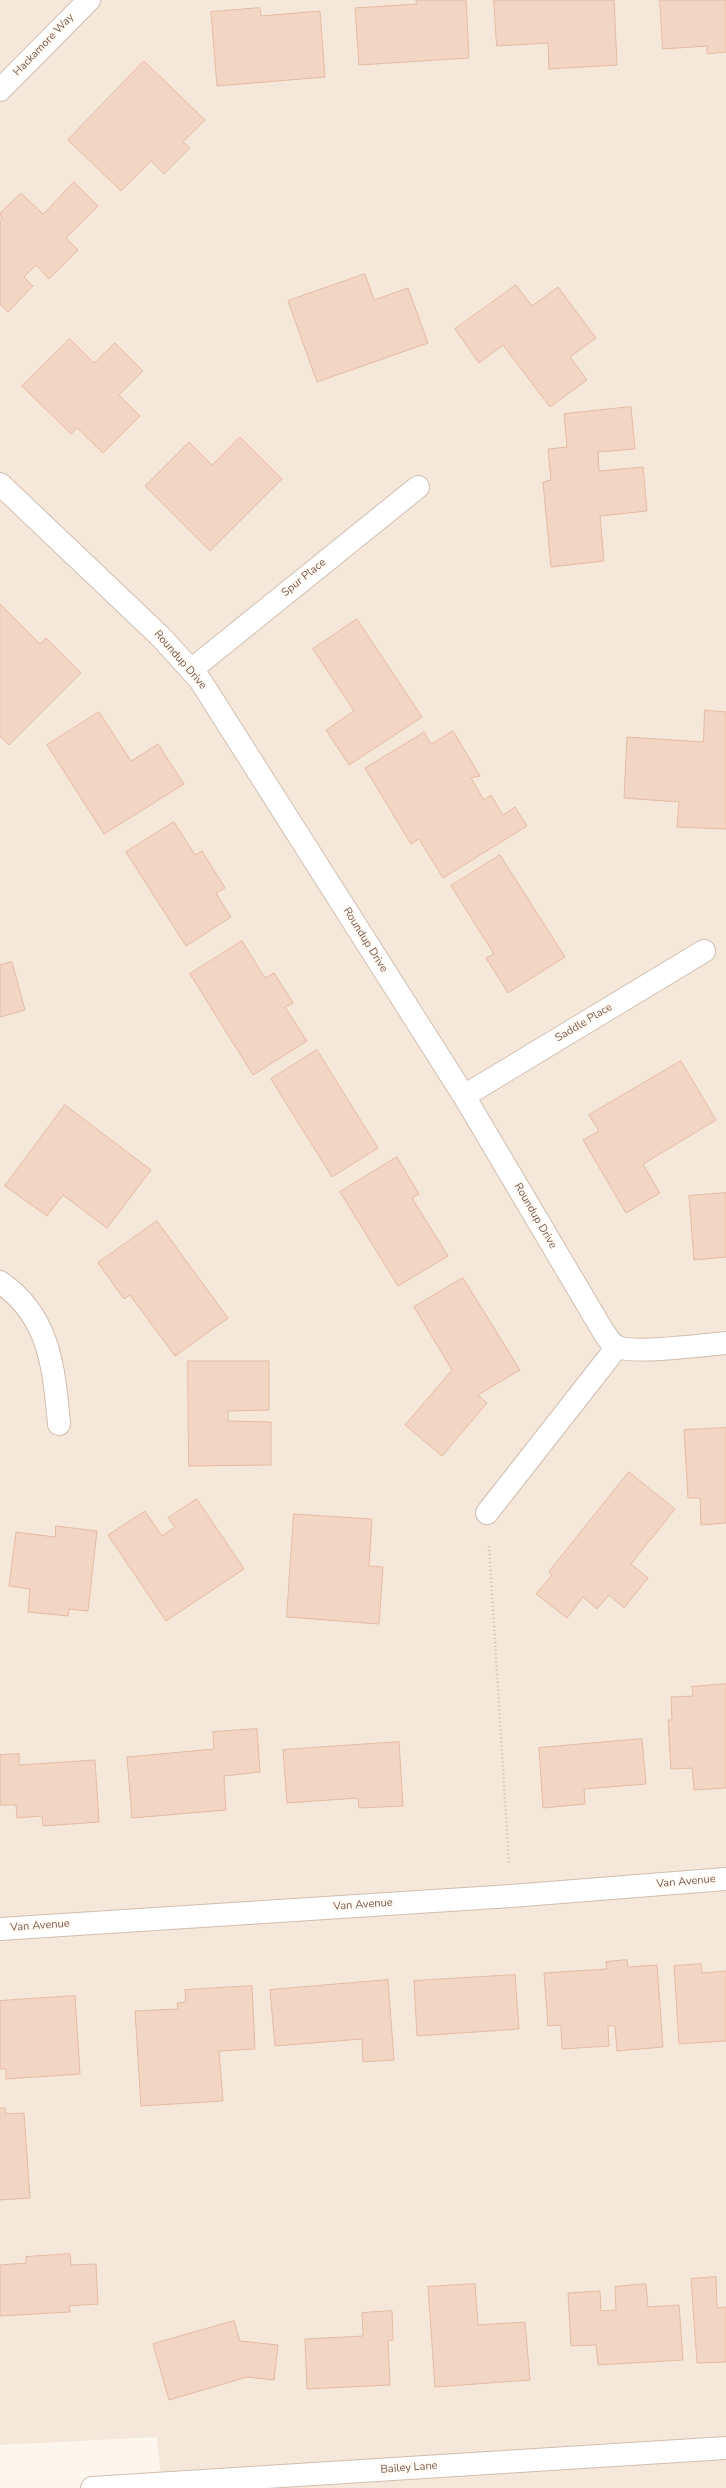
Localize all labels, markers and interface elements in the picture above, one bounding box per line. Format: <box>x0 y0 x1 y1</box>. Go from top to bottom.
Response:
street label: Hackamore Way <box>11 11 77 79</box>
street label: Spur Place <box>279 556 329 600</box>
street label: Roundup Drive <box>151 628 209 692</box>
street label: Roundup Drive <box>340 905 390 975</box>
street label: Saddle Place <box>553 1001 615 1045</box>
street label: Roundup Drive <box>511 1181 559 1251</box>
street label: Van Avenue <box>656 1873 716 1891</box>
street label: Van Avenue <box>333 1896 393 1914</box>
street label: Van Avenue <box>10 1917 70 1935</box>
street label: Bailey Lane <box>380 2459 438 2477</box>

